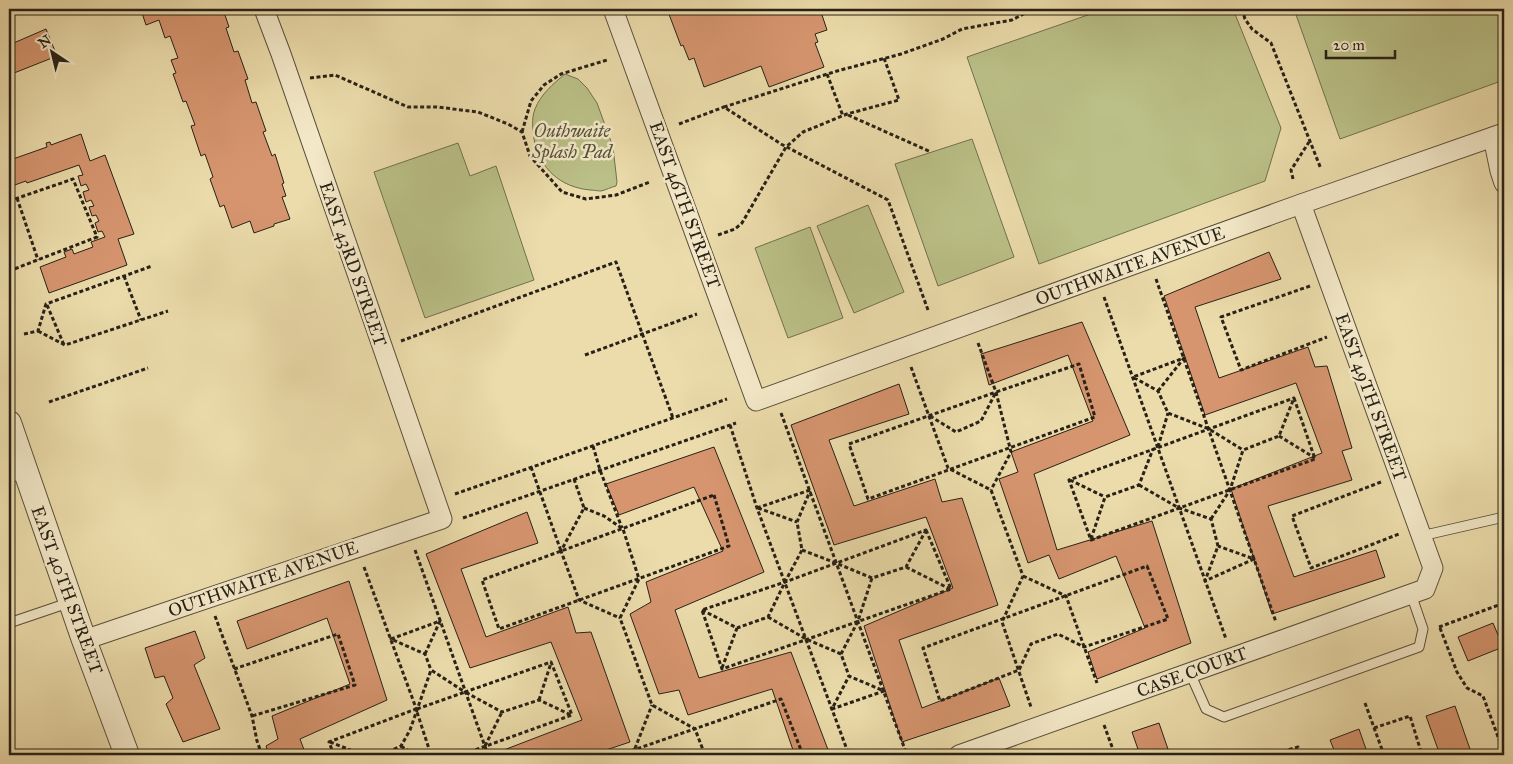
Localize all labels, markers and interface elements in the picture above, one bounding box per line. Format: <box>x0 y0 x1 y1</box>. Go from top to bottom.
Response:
north arrow <box>28 28 78 78</box>
scale bar <box>1326 28 1394 60</box>
text: N <box>35 31 55 52</box>
text: 20 m <box>1333 36 1365 54</box>
street label: EAST 46TH STREET <box>645 118 725 292</box>
park label: Outhwaite Splash Pad <box>531 120 614 164</box>
street label: EAST 43RD STREET <box>314 179 392 349</box>
street label: OUTHWAITE AVENUE <box>1033 222 1228 310</box>
street label: EAST 49TH STREET <box>1330 310 1412 484</box>
street label: EAST 40TH STREET <box>26 503 108 677</box>
street label: OUTHWAITE AVENUE <box>165 536 361 622</box>
street label: CASE COURT <box>1134 642 1250 702</box>

